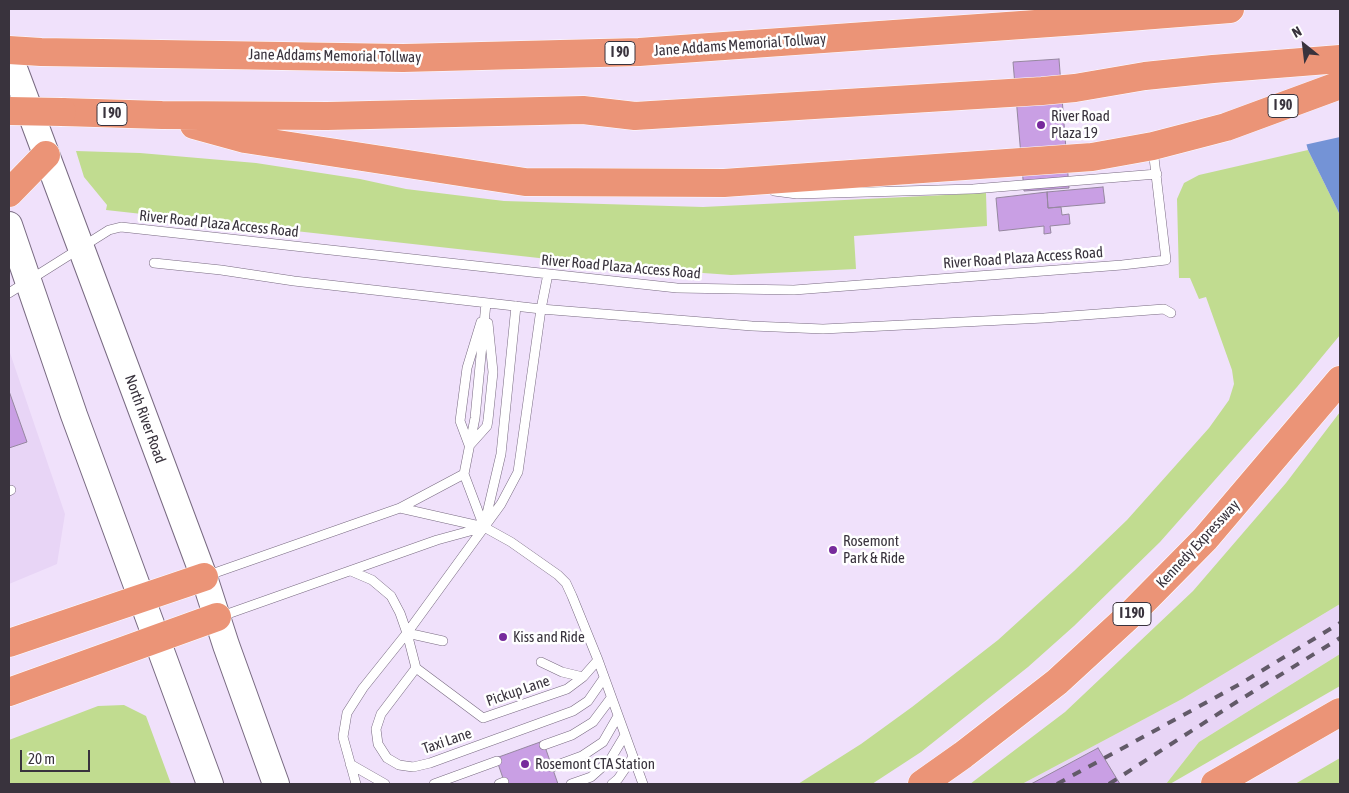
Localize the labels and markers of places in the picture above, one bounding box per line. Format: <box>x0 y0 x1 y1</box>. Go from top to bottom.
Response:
place label: River Road Plaza 19 <box>1051 107 1110 142</box>
marker: River Road Plaza 19 <box>1035 119 1047 131</box>
place label: Rosemont Park & Ride <box>843 532 905 567</box>
marker: Rosemont Park & Ride <box>827 544 839 556</box>
place label: Kiss and Ride <box>513 628 585 646</box>
marker: Kiss and Ride <box>497 631 509 643</box>
place label: Rosemont CTA Station <box>535 755 655 773</box>
marker: Rosemont CTA Station <box>519 758 531 770</box>

